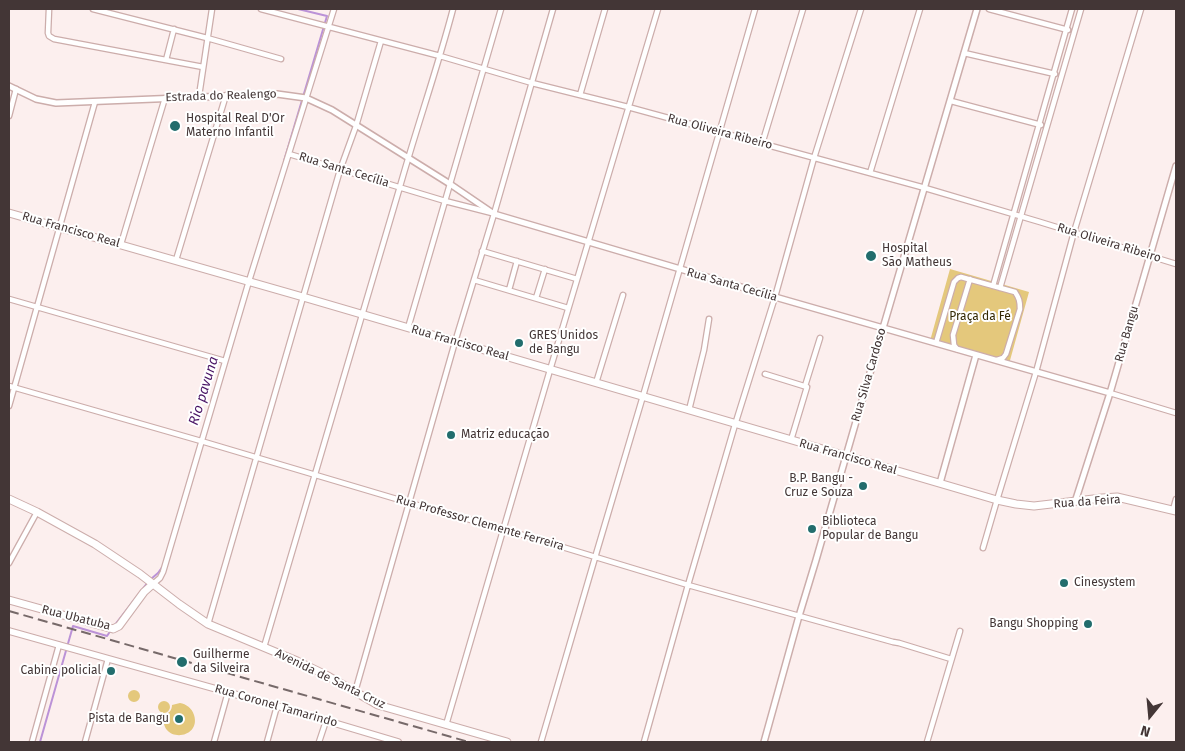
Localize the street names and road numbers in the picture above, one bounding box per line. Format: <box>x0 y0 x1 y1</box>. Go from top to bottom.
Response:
street label: Estrada do Realengo <box>165 87 277 105</box>
street label: Rua Oliveira Ribeiro <box>666 111 774 153</box>
street label: Rua Santa Cecília <box>297 149 391 191</box>
street label: Rua Francisco Real <box>20 209 122 251</box>
street label: Rua Oliveira Ribeiro <box>1055 220 1163 266</box>
street label: Rua Santa Cecília <box>685 265 779 305</box>
street label: Rua Bangu <box>1112 304 1142 364</box>
street label: Rua Francisco Real <box>409 322 511 364</box>
street label: Rua Silva Cardoso <box>849 326 889 424</box>
street label: Rua Francisco Real <box>797 436 899 478</box>
street label: Rua Professor Clemente Ferreira <box>394 492 566 554</box>
street label: Rua da Feira <box>1053 492 1121 512</box>
street label: Rua Ubatuba <box>40 603 112 633</box>
street label: Avenida de Santa Cruz <box>273 646 387 712</box>
street label: Rua Coronel Tamarindo <box>213 682 339 730</box>

